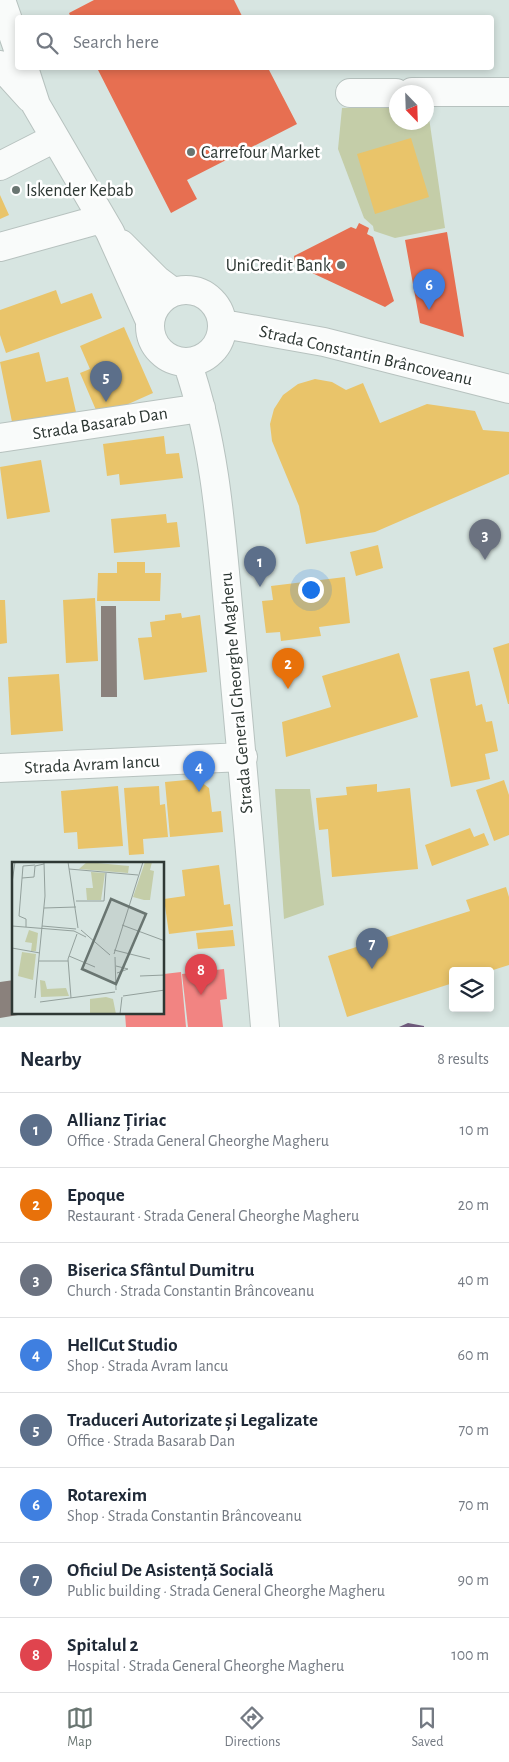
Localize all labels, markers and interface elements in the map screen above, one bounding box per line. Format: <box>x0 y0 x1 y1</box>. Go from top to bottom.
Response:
search box <box>15 15 494 70</box>
icon: search <box>33 29 61 57</box>
text: Search here <box>73 33 159 52</box>
north arrow <box>389 85 434 130</box>
place label: Carrefour Market <box>201 144 320 162</box>
marker: Carrefour Market <box>185 146 197 158</box>
place label: Iskender Kebab <box>26 182 134 200</box>
marker: Iskender Kebab <box>10 184 22 196</box>
place label: UniCredit Bank <box>226 257 332 275</box>
marker: UniCredit Bank <box>335 259 347 271</box>
pin: 6 <box>413 269 445 310</box>
street label: Strada Constantin Brâncoveanu <box>257 323 474 389</box>
pin: 5 <box>90 361 122 402</box>
street label: Strada Basarab Dan <box>31 404 169 444</box>
pin: 3 <box>469 519 501 560</box>
pin: 1 <box>244 546 276 587</box>
street label: Strada General Gheorghe Magheru <box>217 571 257 814</box>
your location <box>298 577 324 603</box>
pin: 2 <box>272 648 304 689</box>
pin: 4 <box>183 751 215 792</box>
street label: Strada Avram Iancu <box>24 752 160 778</box>
inset map <box>12 862 165 1014</box>
pin: 7 <box>356 928 388 969</box>
pin: 8 <box>185 954 217 995</box>
map controls <box>449 967 494 1012</box>
button: layers <box>449 967 494 1012</box>
text: Nearby <box>20 1049 81 1070</box>
text: 8 results <box>437 1051 489 1067</box>
text: Allianz Țiriac <box>67 1111 166 1130</box>
text: 1 <box>33 1122 39 1138</box>
text: 10 m <box>460 1122 489 1138</box>
text: Office · Strada General Gheorghe Magheru <box>67 1133 329 1149</box>
text: Epoque <box>67 1186 125 1205</box>
text: 2 <box>32 1197 40 1213</box>
text: 20 m <box>458 1197 489 1213</box>
text: Restaurant · Strada General Gheorghe Magheru <box>67 1208 359 1224</box>
text: Biserica Sfântul Dumitru <box>67 1261 254 1280</box>
text: 3 <box>33 1272 39 1288</box>
text: 40 m <box>457 1272 489 1288</box>
text: Church · Strada Constantin Brâncoveanu <box>67 1283 314 1299</box>
text: HellCut Studio <box>67 1336 178 1355</box>
text: 4 <box>32 1347 40 1363</box>
text: 60 m <box>458 1347 489 1363</box>
text: Shop · Strada Avram Iancu <box>67 1358 228 1374</box>
text: Traduceri Autorizate și Legalizate <box>67 1411 318 1430</box>
text: 5 <box>33 1422 39 1438</box>
text: 70 m <box>458 1422 489 1438</box>
text: Office · Strada Basarab Dan <box>67 1433 235 1449</box>
text: Rotarexim <box>67 1486 147 1505</box>
text: 6 <box>32 1497 40 1513</box>
text: 70 m <box>458 1497 489 1513</box>
text: Shop · Strada Constantin Brâncoveanu <box>67 1508 302 1524</box>
text: Oficiul De Asistență Socială <box>67 1561 274 1580</box>
text: 7 <box>33 1572 39 1588</box>
text: 90 m <box>458 1572 489 1588</box>
text: Public building · Strada General Gheorghe Magheru <box>67 1583 385 1599</box>
text: Spitalul 2 <box>67 1636 139 1655</box>
text: 8 <box>32 1647 40 1663</box>
text: 100 m <box>451 1647 489 1663</box>
text: Hospital · Strada General Gheorghe Magheru <box>67 1658 344 1674</box>
tab: Map <box>66 1704 94 1751</box>
tab: Directions <box>225 1704 280 1751</box>
tab: Saved <box>411 1704 443 1751</box>

